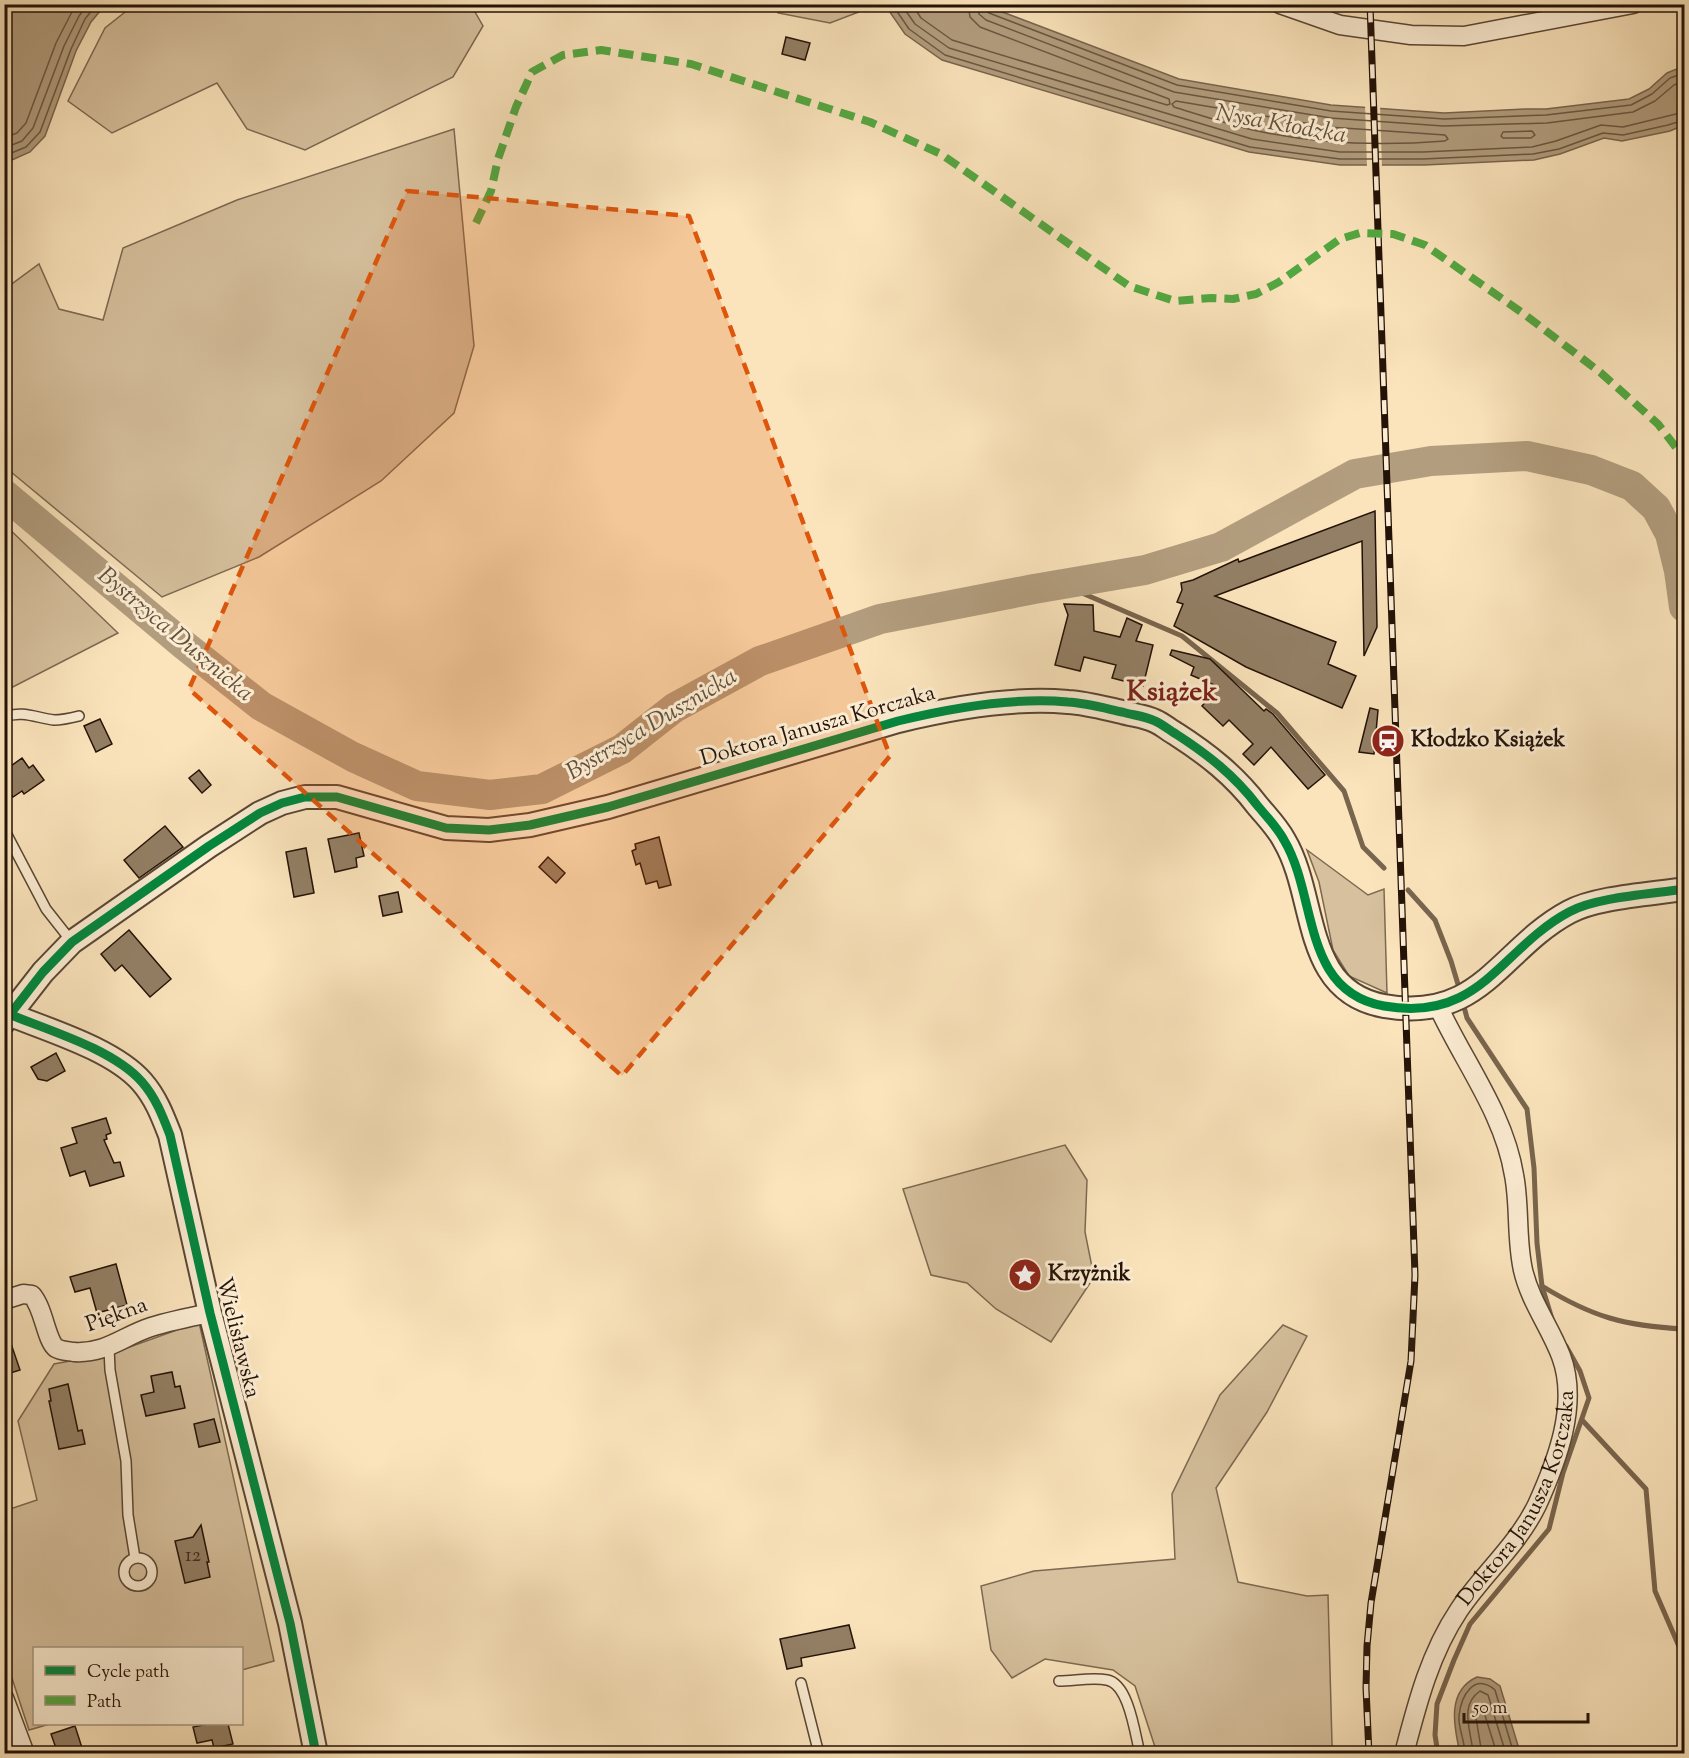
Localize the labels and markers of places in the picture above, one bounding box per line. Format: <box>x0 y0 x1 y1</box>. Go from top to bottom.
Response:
station icon: Kłodzko Książek <box>1370 723 1406 759</box>
place label: Kłodzko Książek <box>1411 725 1565 757</box>
place icon: Krzyżnik <box>1007 1257 1043 1293</box>
place label: Krzyżnik <box>1048 1259 1131 1291</box>

